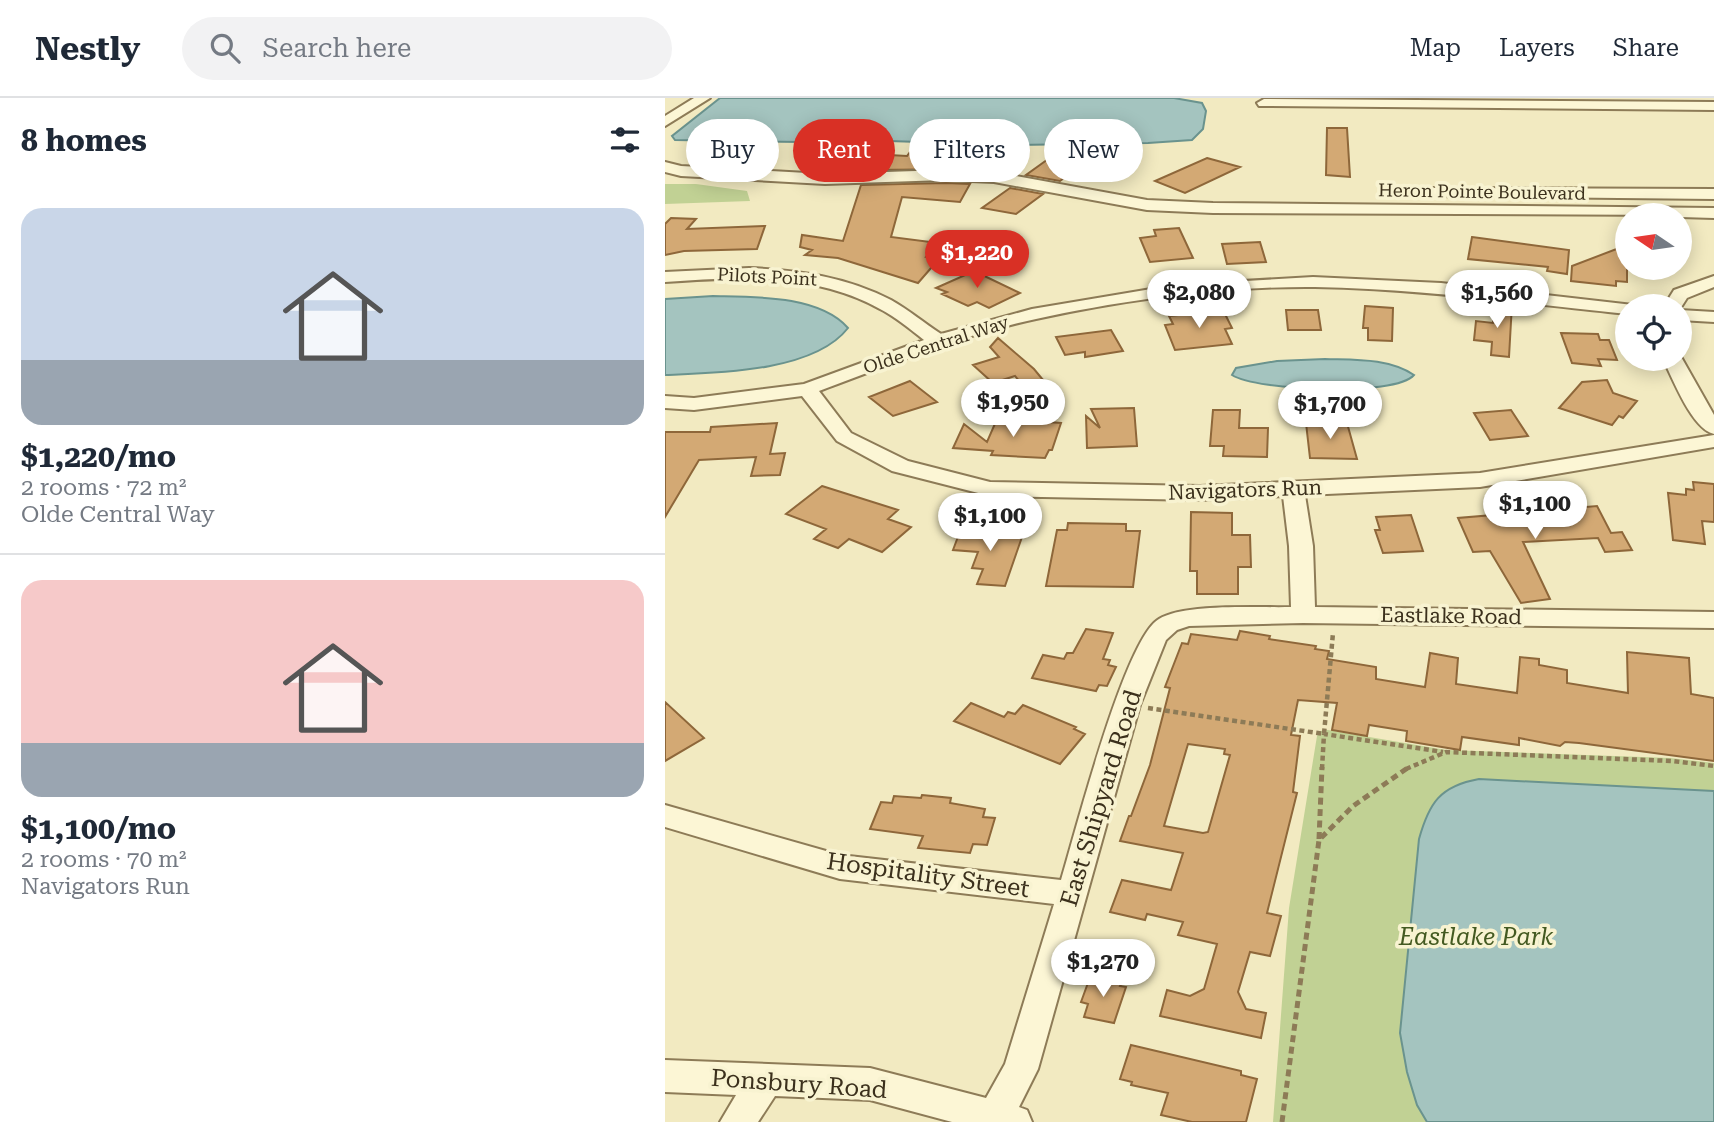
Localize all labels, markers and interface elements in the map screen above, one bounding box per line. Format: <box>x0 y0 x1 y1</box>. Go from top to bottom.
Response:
search box <box>182 17 672 80</box>
text: Nestly <box>35 29 140 68</box>
icon: search <box>206 29 244 67</box>
text: Search here <box>262 33 411 63</box>
text: Map <box>1410 34 1461 62</box>
text: Layers <box>1499 34 1575 62</box>
text: Share <box>1613 34 1679 62</box>
chip: Buy <box>686 119 779 182</box>
chip: Rent <box>793 119 895 182</box>
chip: Filters <box>909 119 1030 182</box>
chip: New <box>1044 119 1143 182</box>
icon: filters <box>606 121 644 159</box>
text: 8 homes <box>21 123 147 158</box>
street label: Heron Pointe Boulevard <box>1378 179 1587 204</box>
north arrow <box>1615 203 1692 280</box>
map controls <box>1615 203 1692 371</box>
pin: $1,220 <box>920 230 1034 290</box>
text: $1,220 <box>941 239 1013 266</box>
icon: home <box>270 253 396 379</box>
street label: Pilots Point <box>716 263 818 290</box>
pin: $2,080 <box>1142 271 1256 330</box>
pin: $1,560 <box>1440 271 1554 330</box>
text: $2,080 <box>1163 279 1235 306</box>
text: $1,560 <box>1461 279 1533 306</box>
button: locate <box>1615 294 1692 371</box>
street label: Olde Central Way <box>861 311 1012 378</box>
pin: $1,950 <box>956 380 1070 439</box>
pin: $1,700 <box>1273 382 1387 441</box>
text: $1,950 <box>977 388 1049 415</box>
text: $1,700 <box>1294 390 1366 417</box>
text: $1,220/mo <box>21 439 176 474</box>
text: 2 rooms · 72 m² <box>21 474 187 501</box>
street label: Navigators Run <box>1168 475 1323 505</box>
pin: $1,100 <box>1478 482 1592 541</box>
text: $1,100 <box>1499 490 1571 517</box>
pin: $1,100 <box>933 494 1047 553</box>
text: Olde Central Way <box>21 501 215 528</box>
text: $1,100 <box>954 502 1026 529</box>
street label: Eastlake Road <box>1380 603 1523 629</box>
icon: home <box>270 625 396 751</box>
street label: East Shipyard Road <box>1055 686 1147 910</box>
text: $1,100/mo <box>21 811 176 846</box>
text: 2 rooms · 70 m² <box>21 846 187 873</box>
street label: Hospitality Street <box>825 847 1031 903</box>
text: Navigators Run <box>21 873 190 900</box>
park label: Eastlake Park <box>1398 923 1553 951</box>
pin: $1,270 <box>1046 940 1160 999</box>
text: $1,270 <box>1067 948 1139 975</box>
street label: Ponsbury Road <box>710 1064 888 1104</box>

